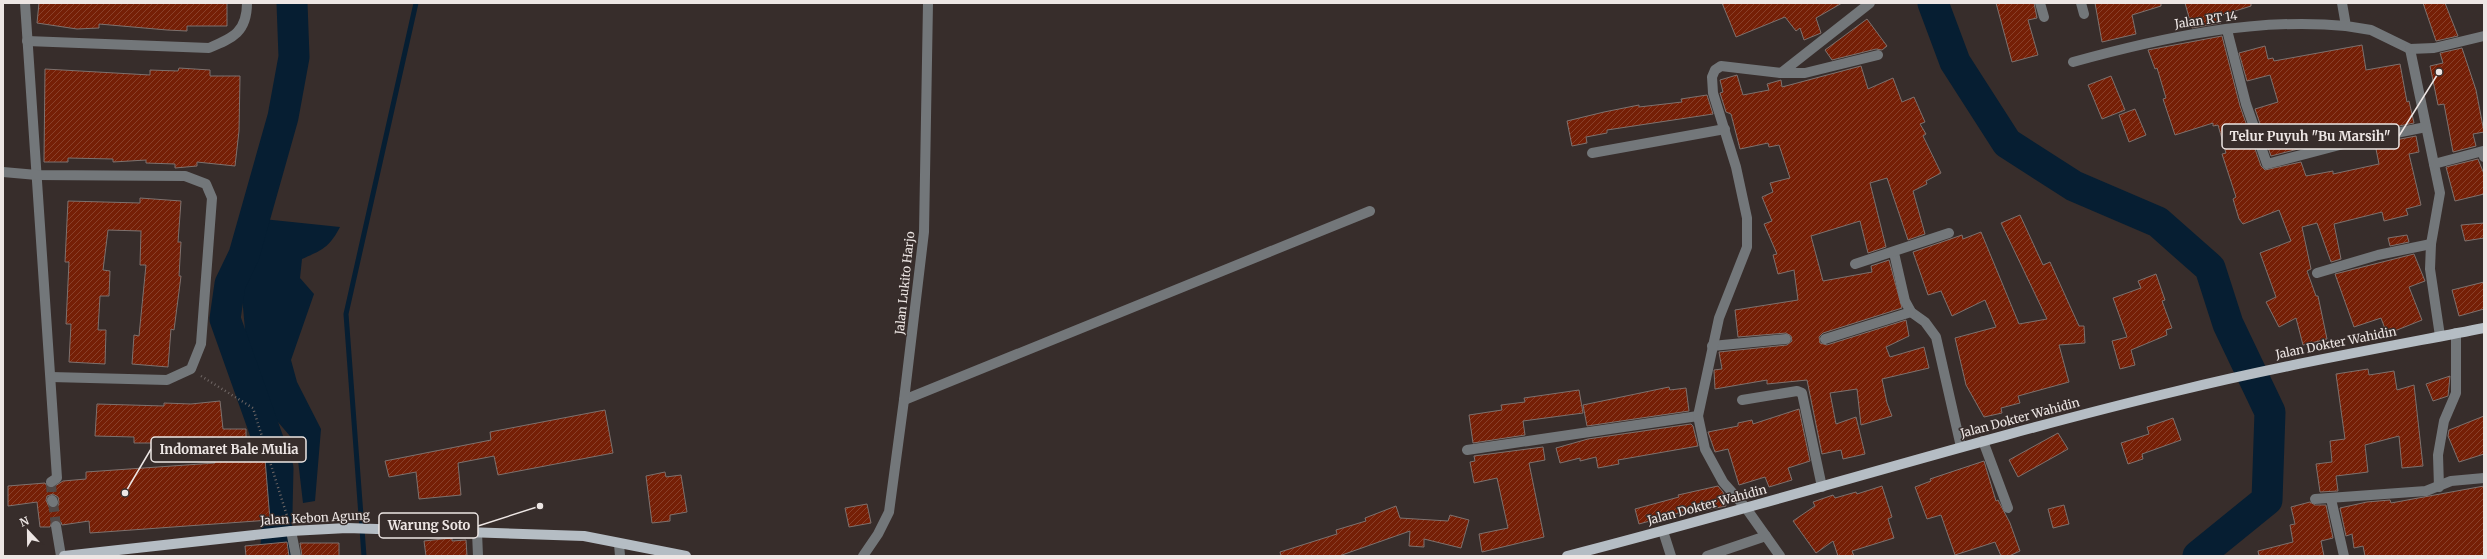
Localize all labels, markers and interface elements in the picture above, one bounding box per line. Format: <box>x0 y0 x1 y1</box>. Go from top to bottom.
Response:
street label: Jalan RT 14 <box>2173 8 2239 31</box>
callout: Telur Puyuh "Bu Marsih" <box>2222 124 2399 149</box>
text: Telur Puyuh "Bu Marsih" <box>2229 128 2391 145</box>
street label: Jalan Lukito Harjo <box>892 230 917 336</box>
street label: Jalan Dokter Wahidin <box>2273 323 2398 362</box>
street label: Jalan Dokter Wahidin <box>1958 394 2081 441</box>
callout: Indomaret Bale Mulia <box>151 437 306 462</box>
text: Indomaret Bale Mulia <box>159 441 299 458</box>
street label: Jalan Dokter Wahidin <box>1645 481 1768 528</box>
street label: Jalan Kebon Agung <box>259 507 371 528</box>
north arrow <box>8 511 48 551</box>
text: N <box>18 513 31 530</box>
callout: Warung Soto <box>379 513 478 538</box>
text: Warung Soto <box>387 517 471 534</box>

